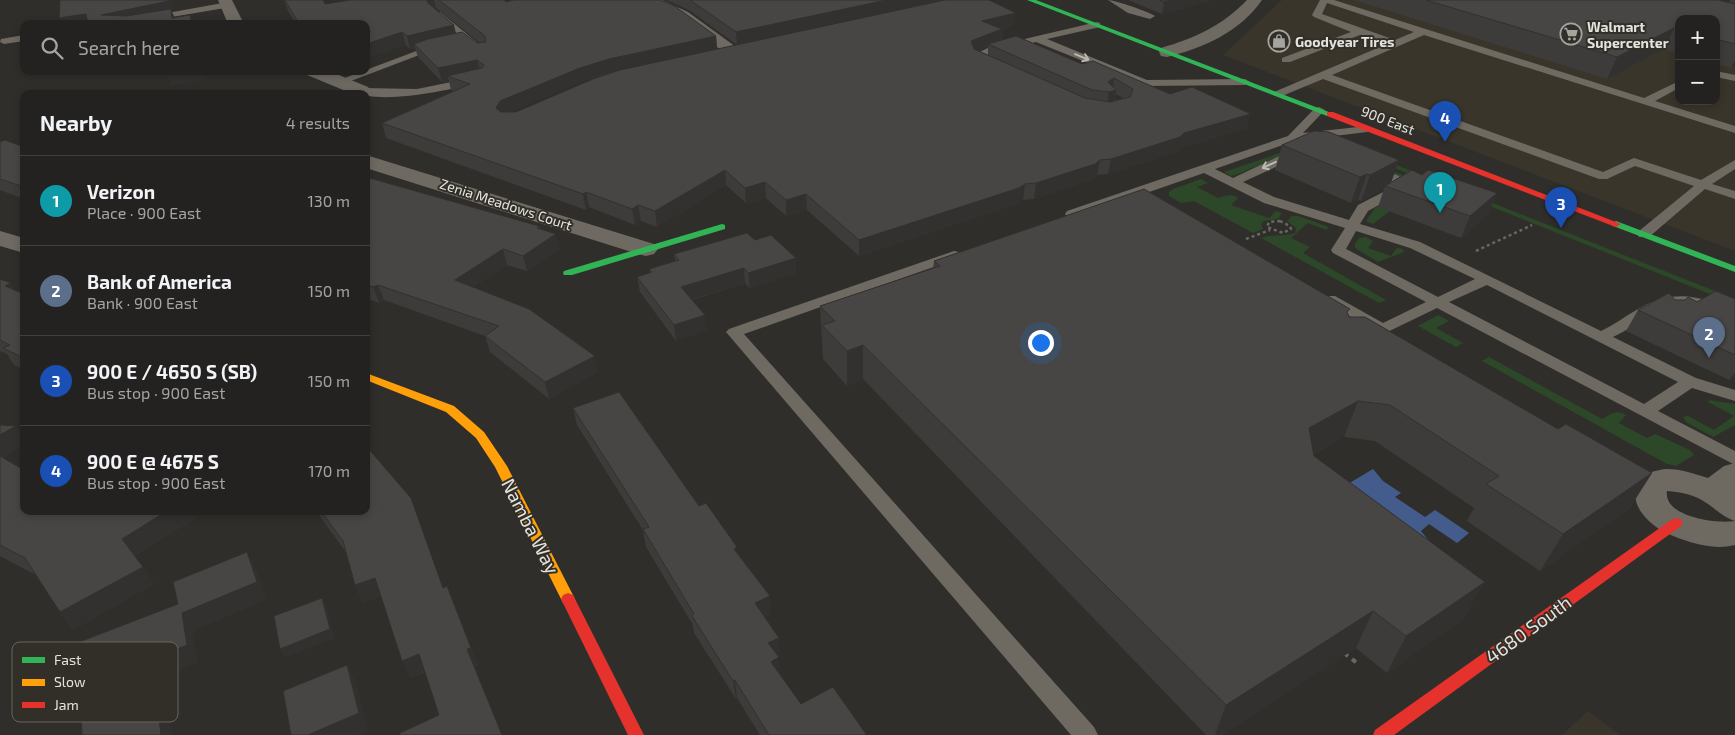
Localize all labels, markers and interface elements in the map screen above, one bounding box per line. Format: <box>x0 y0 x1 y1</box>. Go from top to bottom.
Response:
map controls <box>1675 15 1720 105</box>
button: + <box>1675 15 1720 60</box>
place label: Walmart Supercenter <box>1587 18 1669 51</box>
search box <box>20 20 370 75</box>
supermarket icon: Walmart Supercenter <box>1559 22 1583 46</box>
shop icon: Goodyear Tires <box>1267 29 1291 53</box>
place label: Goodyear Tires <box>1295 33 1395 50</box>
icon: search <box>38 34 66 62</box>
text: Search here <box>78 36 180 59</box>
one-way arrow <box>1074 53 1090 62</box>
button: − <box>1675 60 1720 105</box>
pin: 4 <box>1429 101 1461 142</box>
street label: 900 East <box>1359 102 1417 138</box>
text: Nearby <box>40 110 112 135</box>
text: 4 results <box>286 113 350 132</box>
one-way arrow <box>1262 161 1277 171</box>
pin: 1 <box>1424 172 1456 213</box>
street label: Zenia Meadows Court <box>438 175 574 233</box>
text: Verizon <box>87 180 155 203</box>
pin: 3 <box>1545 187 1577 228</box>
text: 1 <box>53 191 59 210</box>
text: 130 m <box>308 191 350 210</box>
text: Place · 900 East <box>87 203 201 222</box>
text: Bank of America <box>87 270 232 293</box>
text: 2 <box>51 281 61 300</box>
text: 150 m <box>308 281 350 300</box>
text: Bank · 900 East <box>87 293 198 312</box>
pin: 2 <box>1693 317 1725 358</box>
your location <box>1028 330 1054 356</box>
text: 900 E / 4650 S (SB) <box>87 360 257 383</box>
text: 3 <box>51 371 61 390</box>
text: 150 m <box>308 371 350 390</box>
text: Bus stop · 900 East <box>87 383 225 402</box>
text: 900 E @ 4675 S <box>87 450 219 473</box>
text: 4 <box>51 461 61 480</box>
text: 170 m <box>308 461 350 480</box>
text: Bus stop · 900 East <box>87 473 225 492</box>
street label: Namba Way <box>497 474 565 578</box>
street label: 4680 South <box>1481 590 1575 668</box>
legend <box>12 642 178 722</box>
text: Fast <box>54 651 81 668</box>
text: Slow <box>54 673 86 690</box>
text: Jam <box>54 696 79 713</box>

